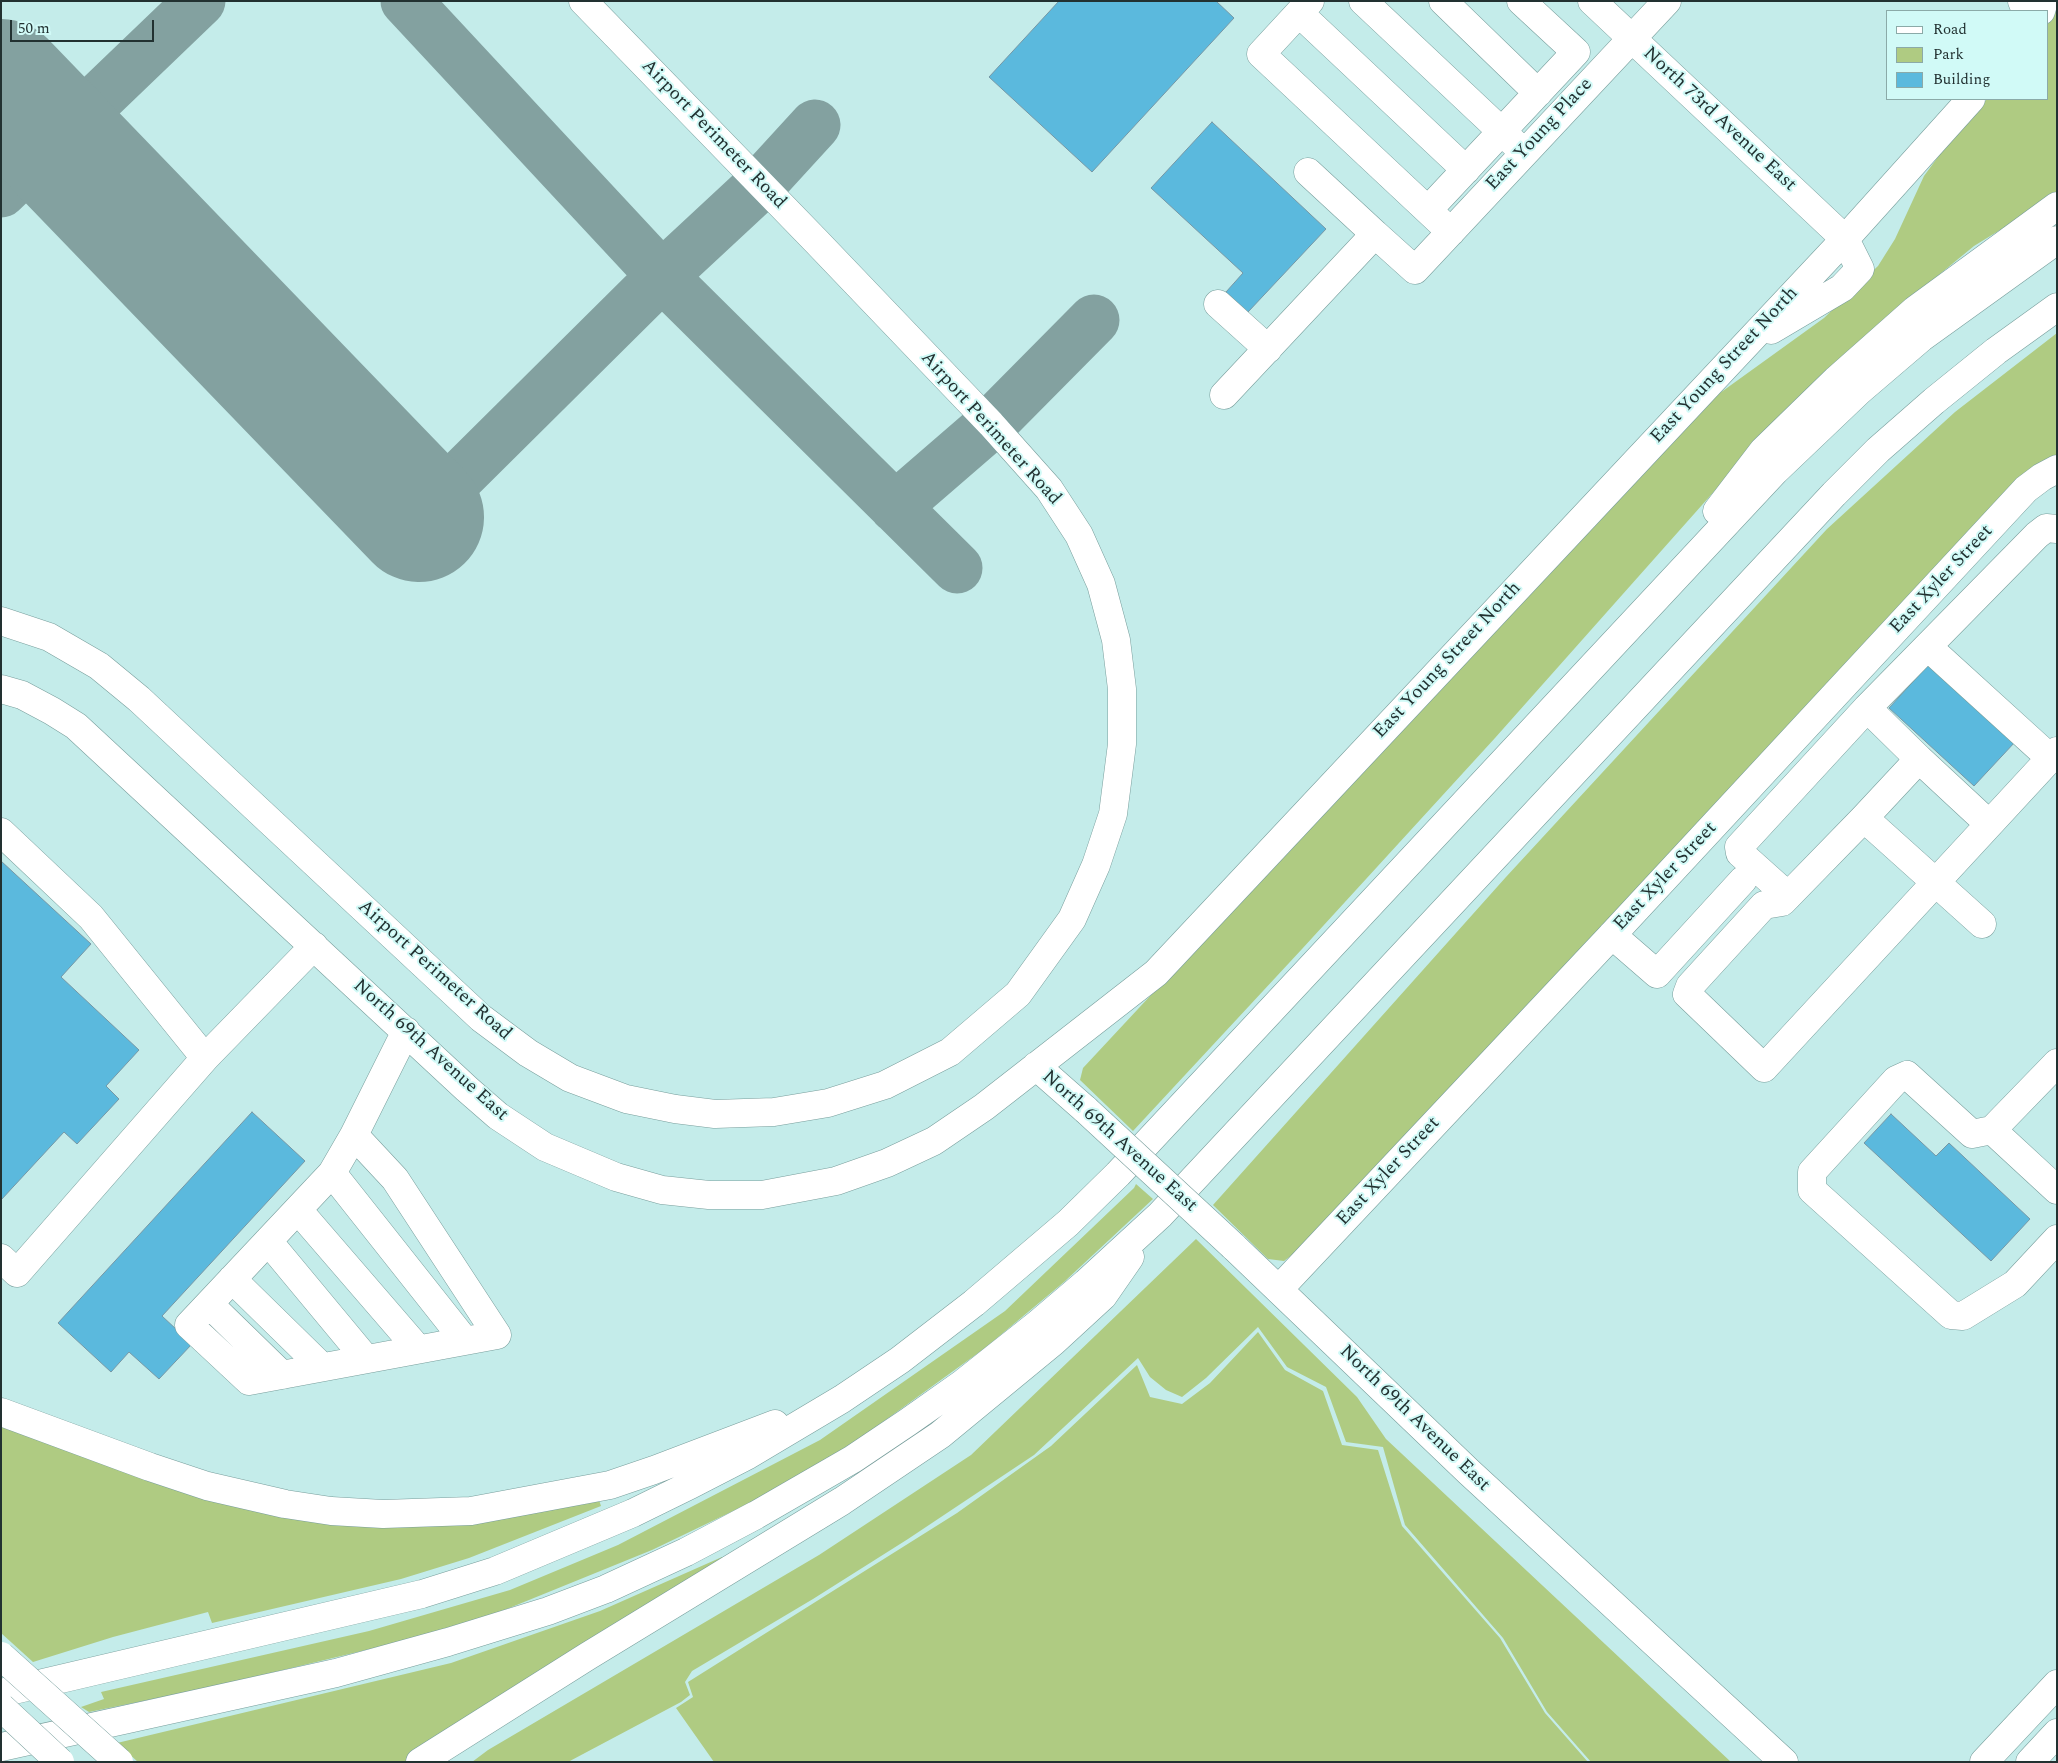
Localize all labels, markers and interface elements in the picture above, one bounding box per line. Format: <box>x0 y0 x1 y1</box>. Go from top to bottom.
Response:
scale bar <box>12 10 156 42</box>
legend <box>1886 10 2048 100</box>
text: 50 m <box>18 17 50 40</box>
text: Road <box>1933 18 1967 41</box>
street label: North 73rd Avenue East <box>1638 43 1800 197</box>
text: Park <box>1933 43 1964 66</box>
street label: Airport Perimeter Road <box>636 56 790 214</box>
text: Building <box>1933 68 1990 91</box>
street label: East Young Place <box>1482 74 1598 196</box>
street label: East Young Street North <box>1646 283 1804 449</box>
street label: Airport Perimeter Road <box>915 347 1065 511</box>
street label: East Xyler Street <box>1886 521 1998 639</box>
street label: East Young Street North <box>1369 578 1527 744</box>
street label: East Xyler Street <box>1610 818 1722 936</box>
street label: Airport Perimeter Road <box>352 896 516 1046</box>
street label: North 69th Avenue East <box>348 975 512 1127</box>
street label: North 69th Avenue East <box>1037 1066 1201 1218</box>
street label: East Xyler Street <box>1333 1113 1445 1231</box>
street label: North 69th Avenue East <box>1334 1341 1494 1497</box>

